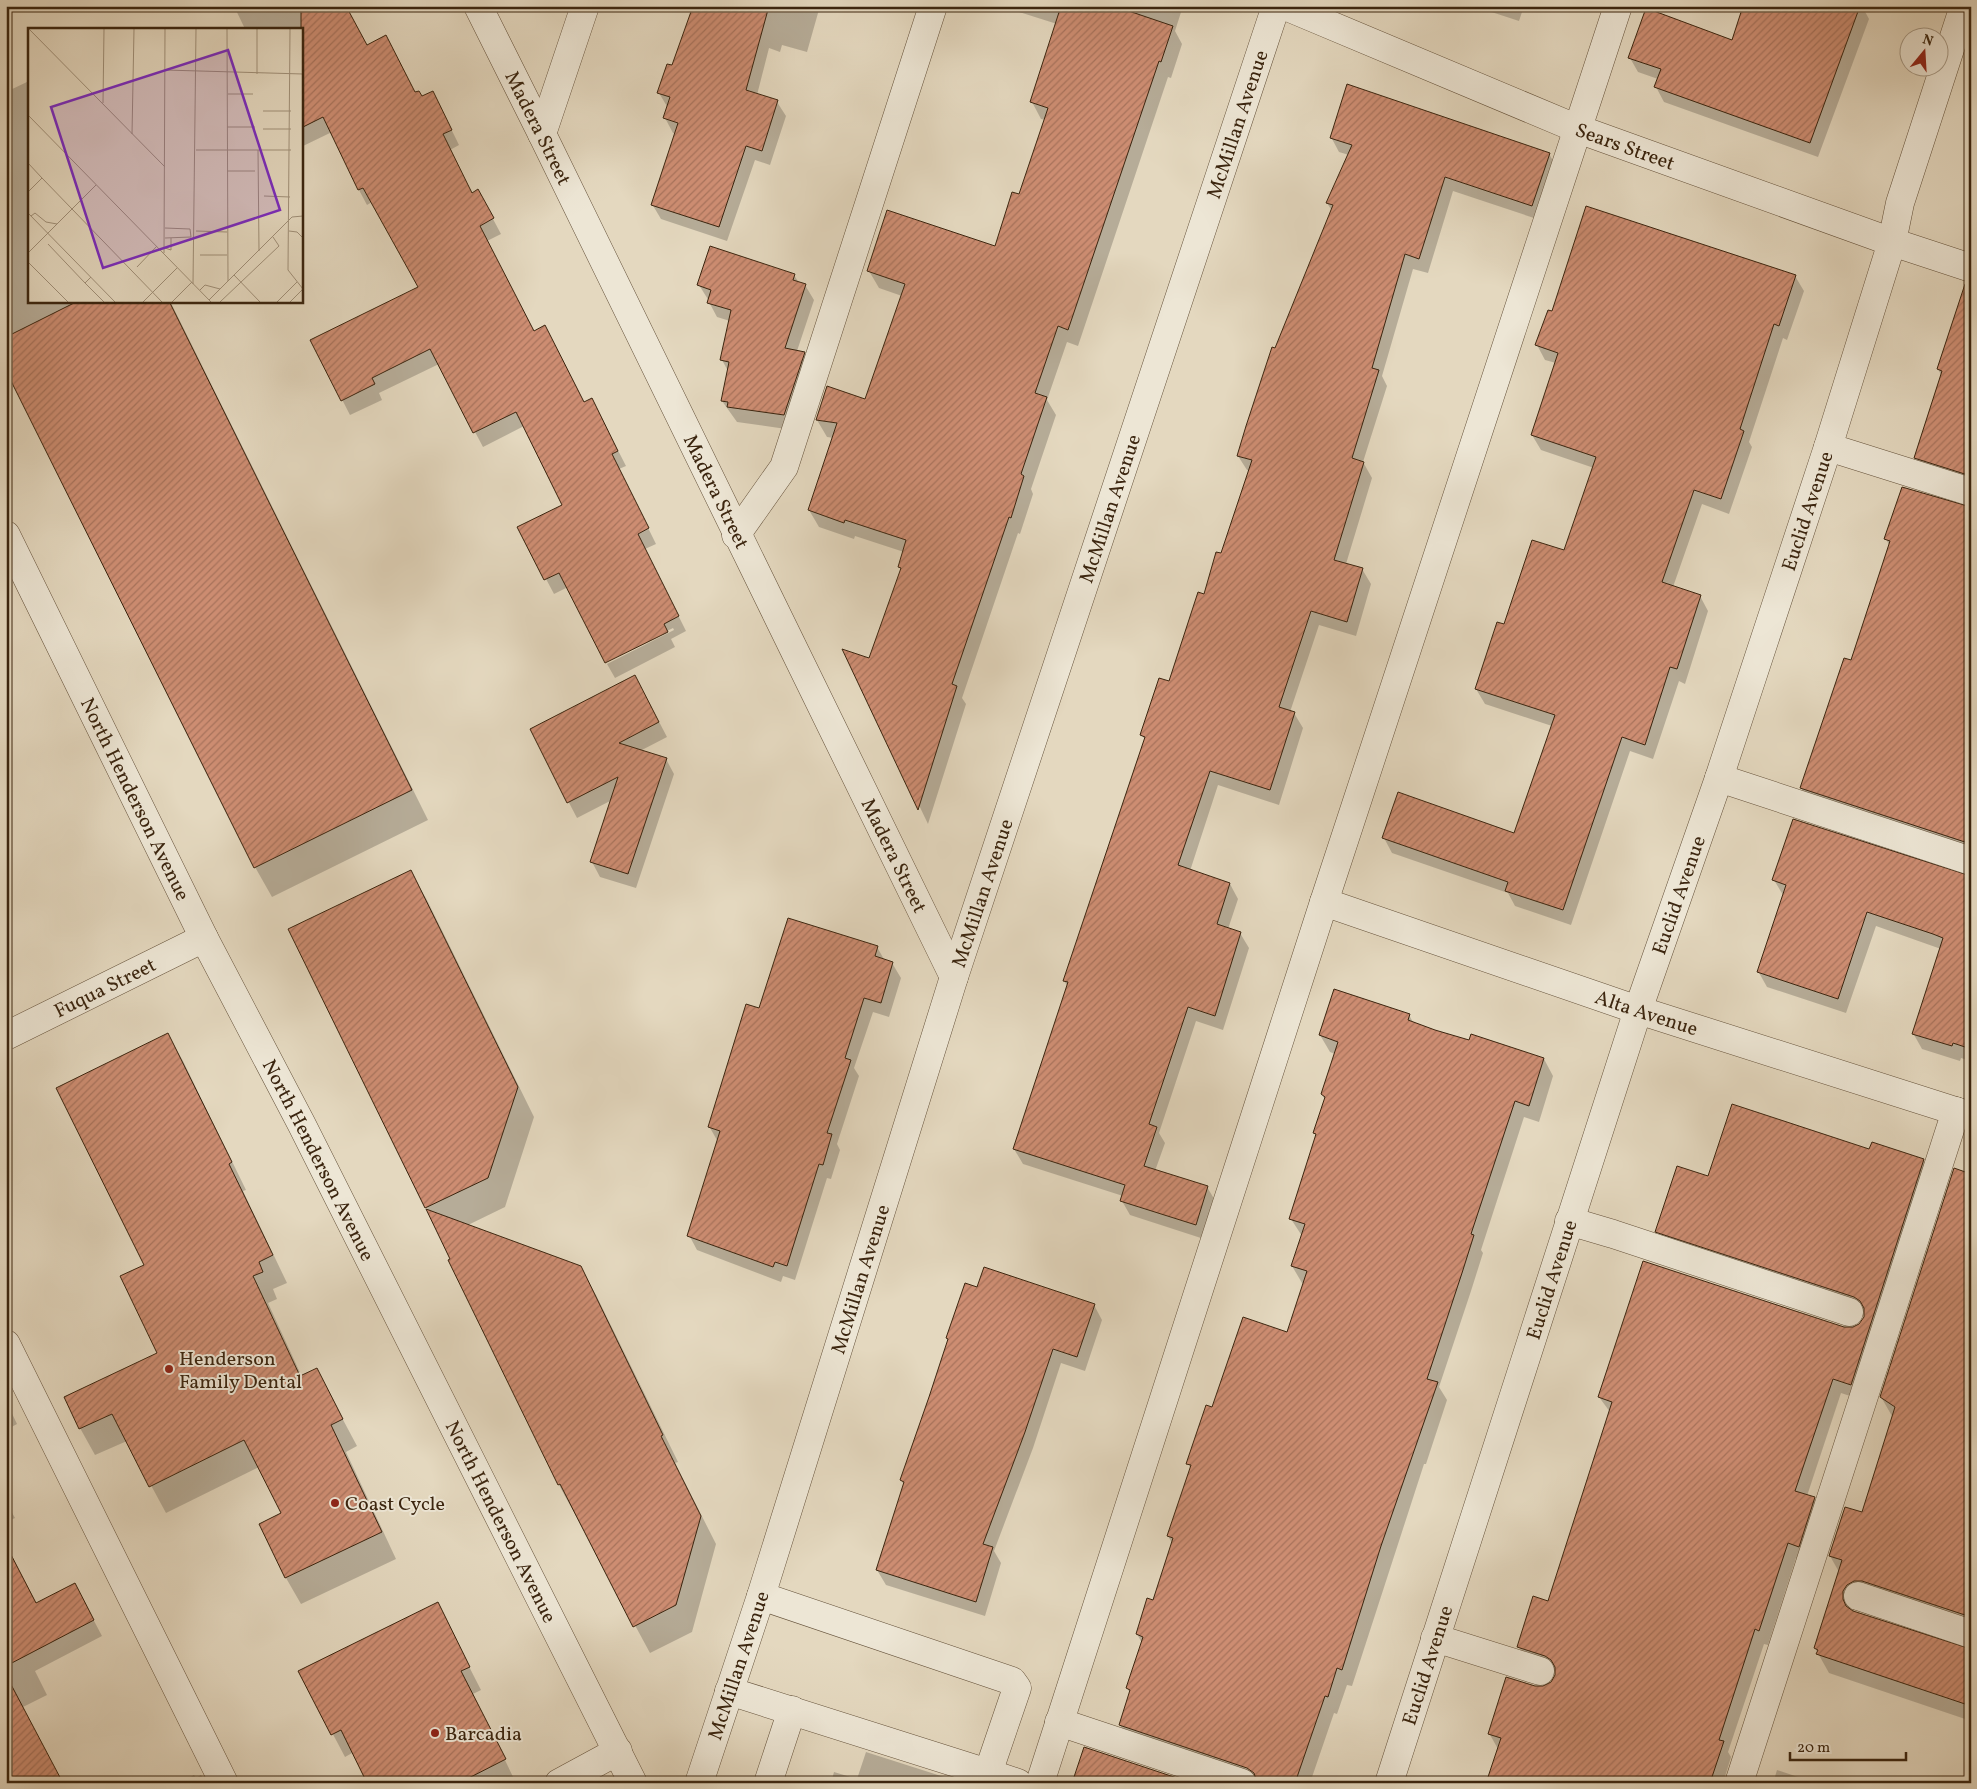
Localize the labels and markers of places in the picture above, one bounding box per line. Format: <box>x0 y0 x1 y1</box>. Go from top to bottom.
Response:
place label: Henderson Family Dental <box>179 1346 302 1397</box>
marker: Henderson Family Dental <box>163 1363 175 1375</box>
place label: Coast Cycle <box>345 1491 445 1519</box>
marker: Coast Cycle <box>329 1497 341 1509</box>
place label: Barcadia <box>445 1721 522 1749</box>
marker: Barcadia <box>429 1727 441 1739</box>

